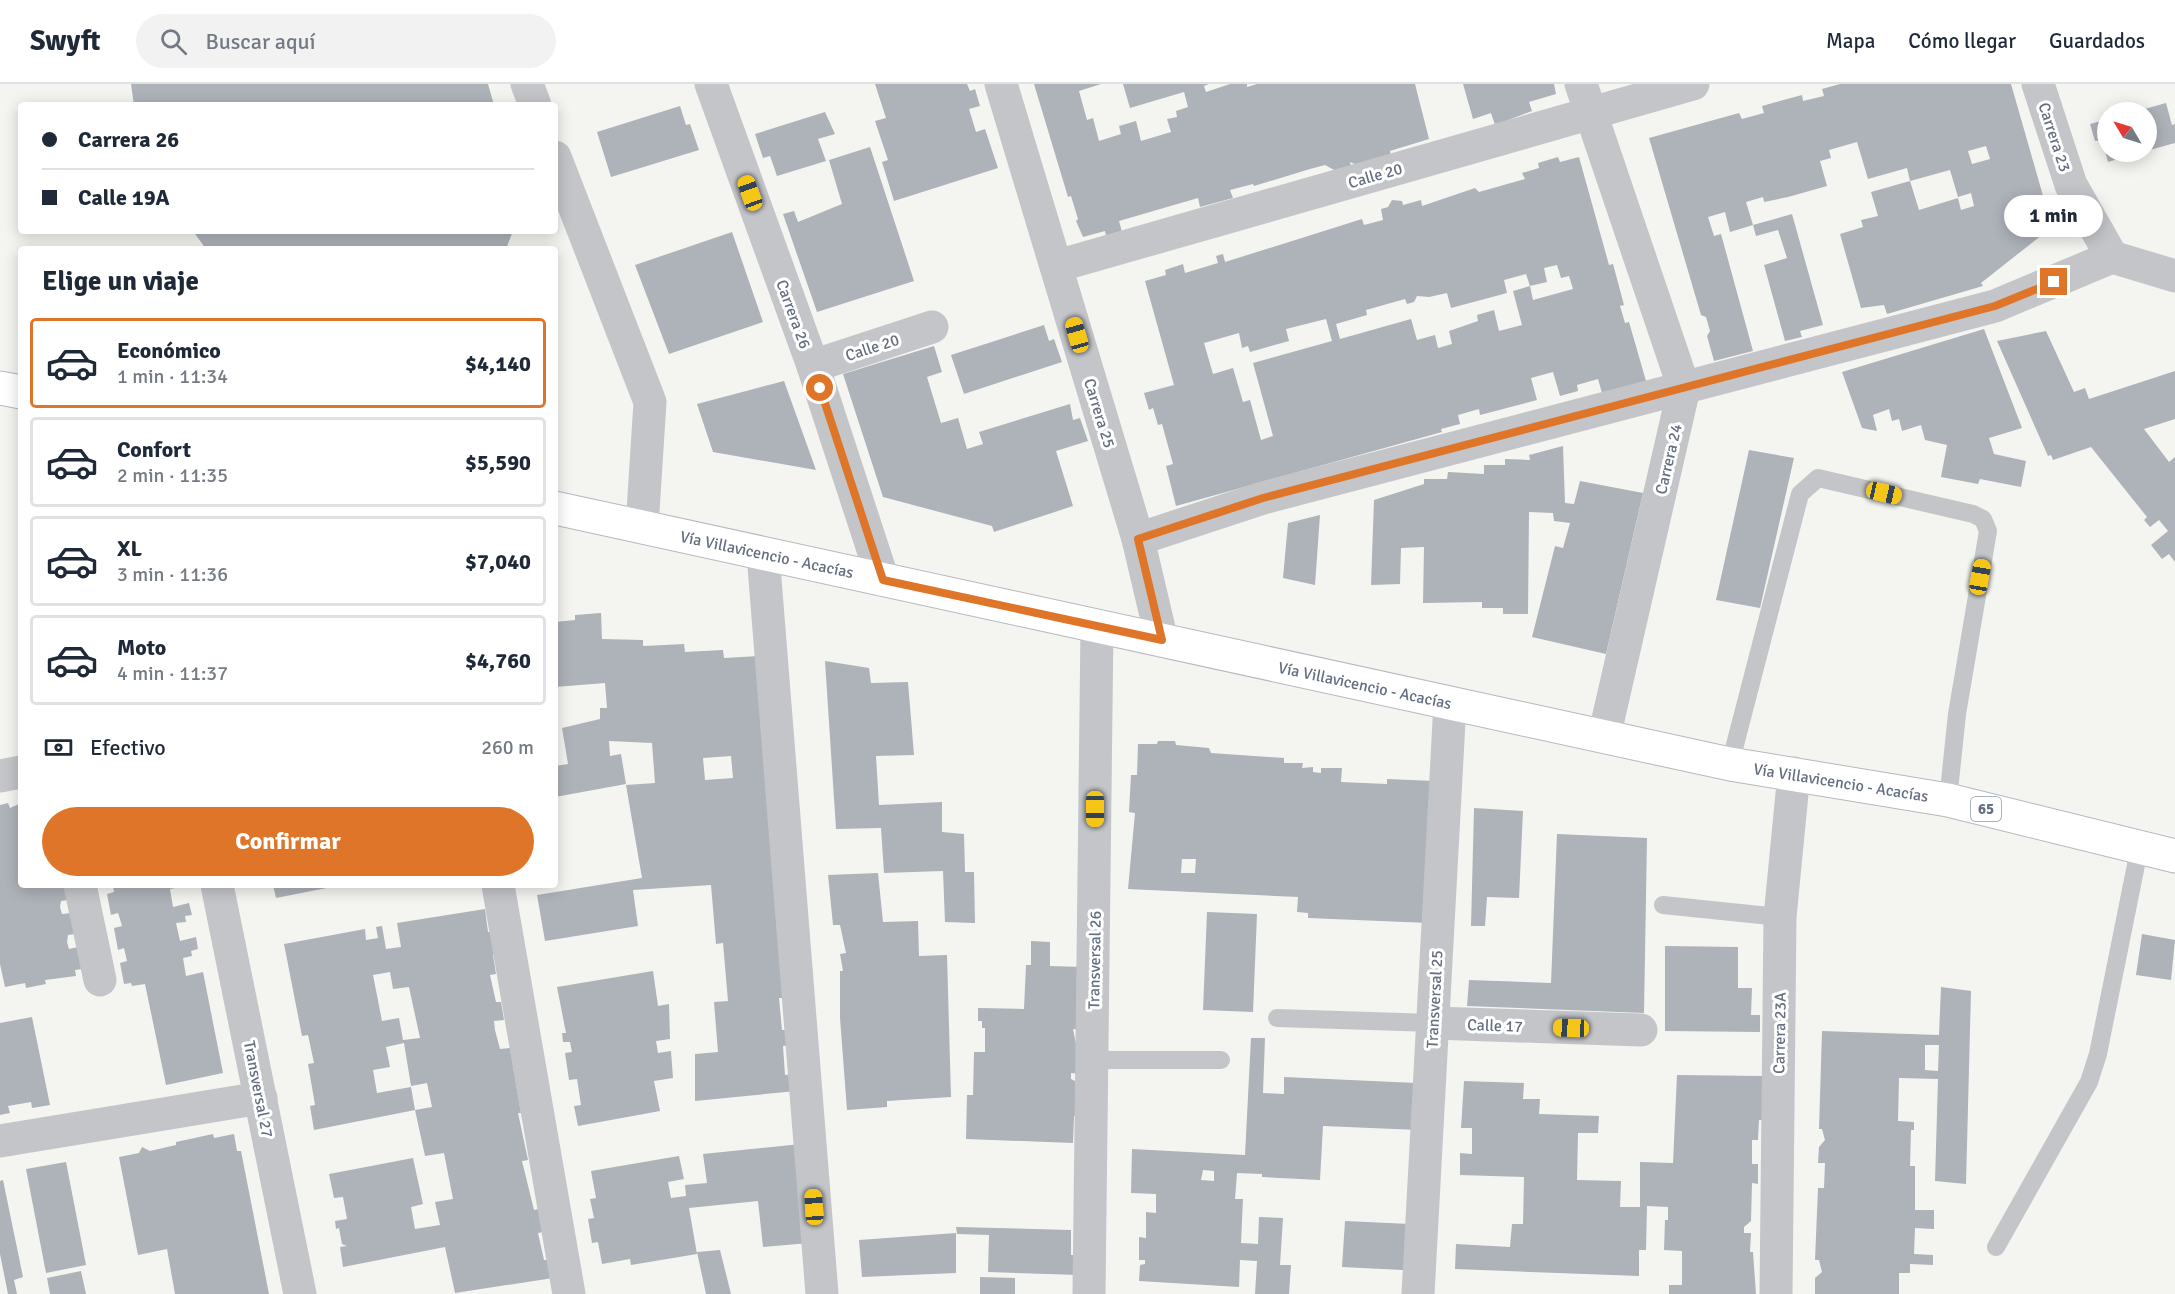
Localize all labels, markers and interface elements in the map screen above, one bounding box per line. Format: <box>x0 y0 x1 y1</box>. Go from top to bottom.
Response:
search box <box>136 14 556 68</box>
text: Swyft <box>30 24 100 58</box>
icon: search <box>157 25 190 58</box>
text: Buscar aquí <box>205 28 315 55</box>
text: Mapa <box>1826 28 1875 54</box>
text: Cómo llegar <box>1908 28 2016 54</box>
text: Guardados <box>2049 28 2145 54</box>
street label: Carrera 23 <box>2033 100 2075 175</box>
north arrow <box>2097 102 2157 162</box>
map controls <box>2097 102 2157 162</box>
text: Carrera 26 <box>78 126 179 153</box>
street label: Calle 20 <box>1346 159 1405 193</box>
car <box>735 173 765 213</box>
text: Calle 19A <box>78 184 170 211</box>
callout: 1 min <box>2004 195 2104 237</box>
text: 1 min <box>2029 203 2078 228</box>
text: Elige un viaje <box>42 265 199 298</box>
route end <box>2040 268 2067 295</box>
street label: Carrera 26 <box>771 277 815 352</box>
car <box>1063 315 1091 355</box>
street label: Calle 20 <box>843 330 902 366</box>
icon: car <box>45 336 99 390</box>
text: Económico <box>117 337 221 364</box>
text: $4,140 <box>465 350 531 377</box>
text: 1 min · 11:34 <box>117 364 228 389</box>
route start <box>806 374 833 401</box>
street label: Carrera 25 <box>1079 376 1119 451</box>
street label: Carrera 24 <box>1651 422 1687 496</box>
icon: car <box>45 435 99 489</box>
text: Confort <box>117 436 191 463</box>
text: $5,590 <box>465 449 531 476</box>
text: 2 min · 11:35 <box>117 463 228 488</box>
car <box>1864 480 1904 506</box>
street label: Vía Villavicencio - Acacías <box>678 527 855 583</box>
icon: car <box>45 534 99 588</box>
text: XL <box>117 535 142 562</box>
text: $7,040 <box>465 548 531 575</box>
car <box>1968 558 1992 596</box>
text: 3 min · 11:36 <box>117 562 228 587</box>
icon: car <box>45 633 99 687</box>
text: Moto <box>117 634 166 661</box>
text: $4,760 <box>465 647 531 674</box>
street label: Vía Villavicencio - Acacías <box>1276 658 1453 714</box>
text: 4 min · 11:37 <box>117 661 228 686</box>
icon: cash <box>42 731 75 764</box>
text: Efectivo <box>90 734 166 761</box>
text: 260 m <box>481 735 534 760</box>
street label: Vía Villavicencio - Acacías <box>1752 759 1930 807</box>
car <box>1086 791 1104 827</box>
road number: 65 <box>1971 797 2001 821</box>
button: Confirmar <box>42 807 534 876</box>
street label: Transversal 26 <box>1084 911 1106 1009</box>
street label: Transversal 25 <box>1422 949 1448 1049</box>
street label: Carrera 23A <box>1769 992 1791 1074</box>
street label: Calle 17 <box>1467 1015 1523 1037</box>
car <box>1553 1018 1589 1038</box>
street label: Transversal 27 <box>239 1039 277 1139</box>
car <box>804 1188 824 1226</box>

